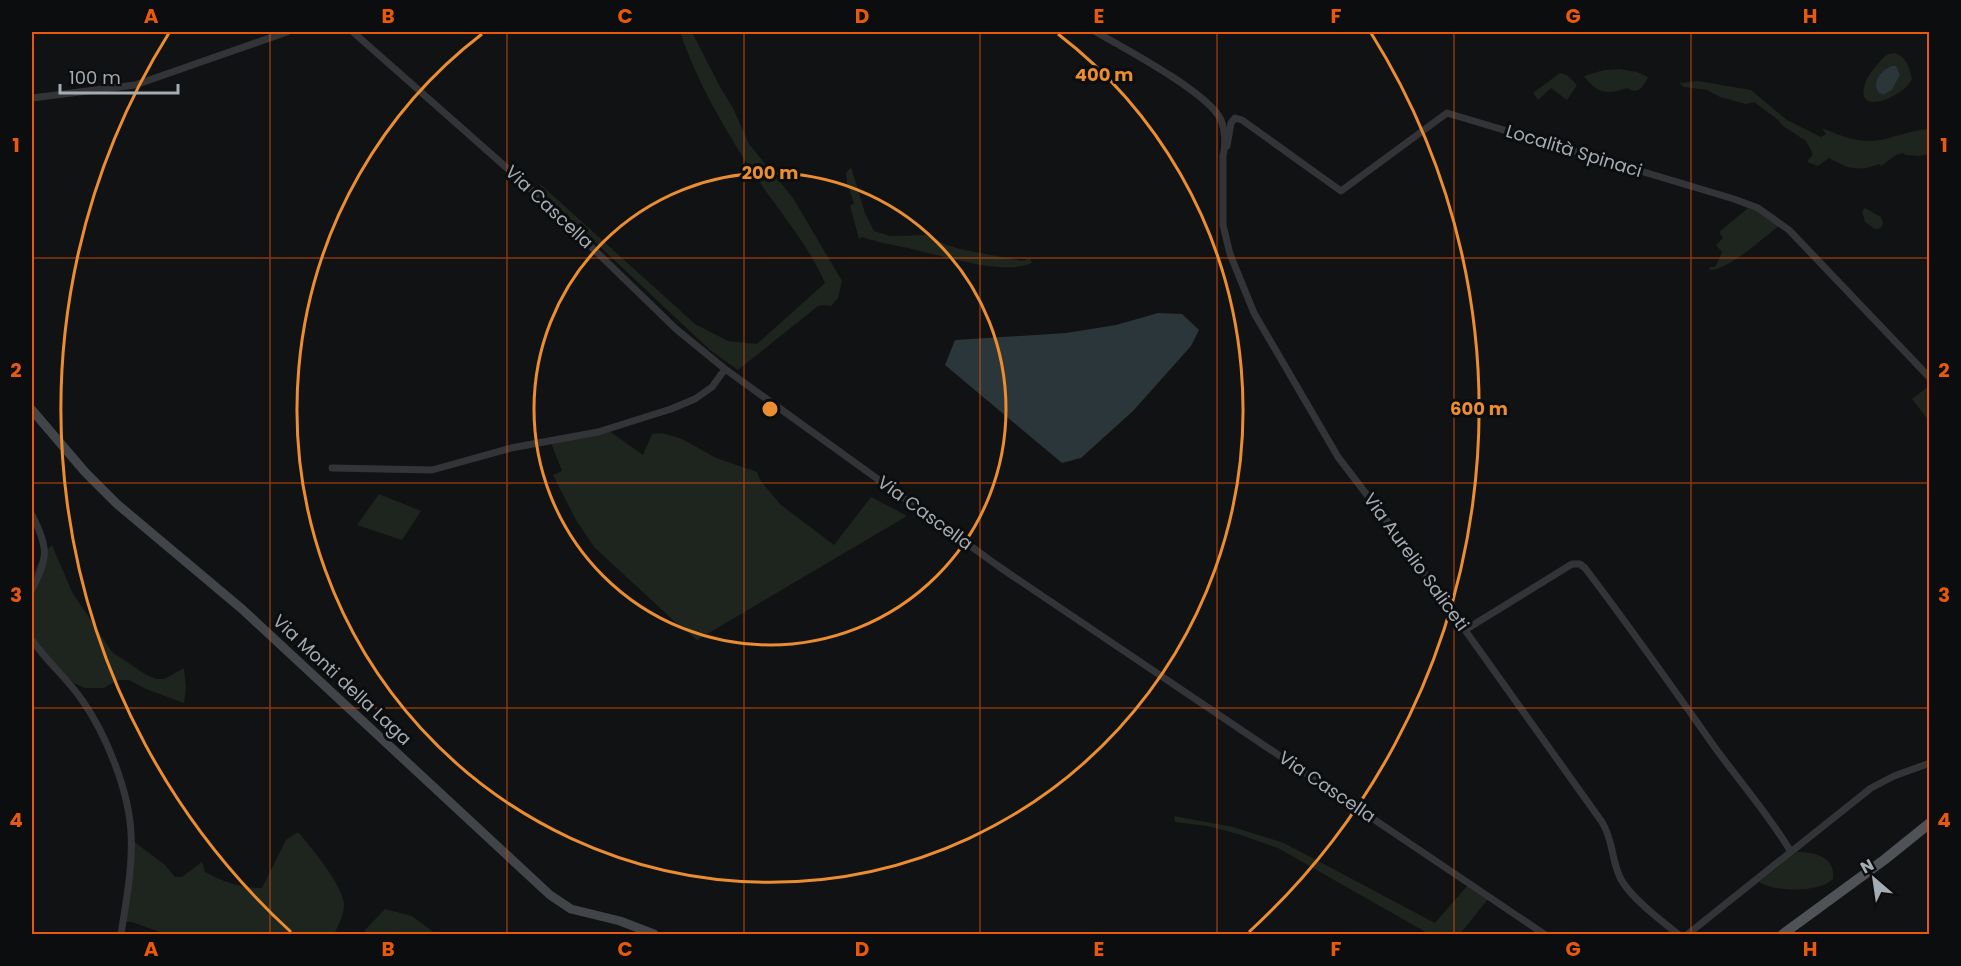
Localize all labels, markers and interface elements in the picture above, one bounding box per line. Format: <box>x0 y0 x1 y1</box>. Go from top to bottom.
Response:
text: A <box>144 2 159 30</box>
text: B <box>381 2 395 30</box>
text: C <box>617 2 633 30</box>
text: D <box>855 2 869 30</box>
text: E <box>1094 2 1104 30</box>
text: F <box>1331 2 1342 30</box>
text: G <box>1565 2 1581 30</box>
text: H <box>1803 2 1817 30</box>
scale bar <box>60 57 178 95</box>
text: 400 m <box>1075 62 1133 87</box>
text: 100 m <box>69 65 121 90</box>
street label: Località Spinaci <box>1503 118 1645 183</box>
text: 1 <box>12 131 20 159</box>
text: 1 <box>1940 131 1948 159</box>
street label: Via Cascella <box>500 159 599 254</box>
text: 200 m <box>742 160 798 185</box>
text: 2 <box>10 356 22 384</box>
text: 2 <box>1938 356 1950 384</box>
text: 600 m <box>1450 396 1508 421</box>
centre of rings <box>760 399 780 419</box>
street label: Via Cascella <box>873 470 978 556</box>
street label: Via Aurelio Saliceti <box>1358 488 1475 636</box>
text: 3 <box>10 581 22 609</box>
text: 3 <box>1938 581 1950 609</box>
street label: Via Monti della Laga <box>268 609 417 751</box>
street label: Via Cascella <box>1274 745 1381 828</box>
text: 4 <box>9 806 23 834</box>
text: 4 <box>1937 806 1951 834</box>
north arrow <box>1844 849 1904 909</box>
text: N <box>1856 853 1878 879</box>
text: A <box>144 935 159 963</box>
text: B <box>381 935 395 963</box>
text: C <box>617 935 633 963</box>
text: D <box>855 935 869 963</box>
text: E <box>1094 935 1104 963</box>
text: F <box>1331 935 1342 963</box>
text: G <box>1565 935 1581 963</box>
text: H <box>1803 935 1817 963</box>

